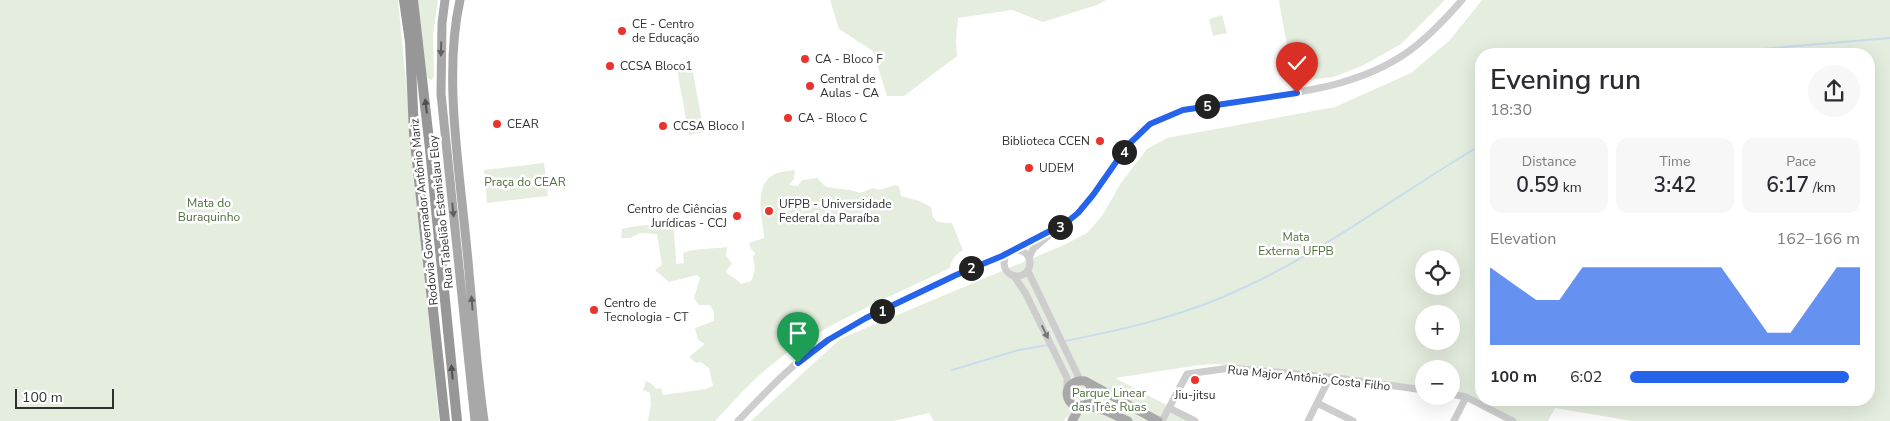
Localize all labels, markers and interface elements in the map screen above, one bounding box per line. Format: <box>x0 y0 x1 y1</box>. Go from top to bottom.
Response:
place label: CE - Centro de Educação <box>632 16 700 46</box>
marker: CE - Centro de Educação <box>616 25 628 37</box>
one-way arrow <box>437 41 445 57</box>
pin <box>1276 42 1318 93</box>
icon: check <box>1283 49 1311 77</box>
place label: CA - Bloco F <box>815 51 883 67</box>
marker: CA - Bloco F <box>799 53 811 65</box>
place label: CCSA Bloco1 <box>620 58 693 74</box>
marker: CCSA Bloco1 <box>604 60 616 72</box>
text: Evening run <box>1490 61 1641 99</box>
button: share <box>1808 65 1860 117</box>
place label: Central de Aulas - CA <box>820 71 879 101</box>
marker: Central de Aulas - CA <box>804 80 816 92</box>
pin: 5 <box>1194 94 1220 118</box>
text: 5 <box>1203 97 1212 116</box>
one-way arrow <box>422 98 430 114</box>
text: 18:30 <box>1490 99 1532 121</box>
place label: CA - Bloco C <box>798 110 867 126</box>
marker: CA - Bloco C <box>782 112 794 124</box>
place label: CEAR <box>507 116 539 132</box>
street label: Rodovia Governador Antônio Mariz <box>406 117 442 306</box>
marker: CEAR <box>491 118 503 130</box>
place label: CCSA Bloco I <box>673 118 744 134</box>
marker: CCSA Bloco I <box>657 120 669 132</box>
place label: Biblioteca CCEN <box>1002 133 1090 149</box>
street label: Rua Tabelião Estanislau Eloy <box>425 134 457 290</box>
marker: Biblioteca CCEN <box>1094 135 1106 147</box>
pin: 4 <box>1112 140 1136 164</box>
text: 4 <box>1120 143 1129 162</box>
text: Distance <box>1522 152 1576 171</box>
text: Time <box>1659 152 1691 171</box>
text: Pace <box>1786 152 1816 171</box>
place label: UDEM <box>1039 160 1074 176</box>
marker: UDEM <box>1023 162 1035 174</box>
text: 0.59 <box>1516 171 1559 199</box>
text: 3:42 <box>1654 171 1696 199</box>
text: 6:17 <box>1766 171 1809 199</box>
park label: Praça do CEAR <box>484 174 566 190</box>
text: km <box>1559 178 1582 197</box>
text: /km <box>1809 178 1836 197</box>
park label: Mata do Buraquinho <box>178 195 240 225</box>
place label: UFPB - Universidade Federal da Paraíba <box>779 196 892 226</box>
place label: Centro de Ciências Jurídicas - CCJ <box>627 201 727 231</box>
one-way arrow <box>449 203 457 219</box>
marker: UFPB - Universidade Federal da Paraíba <box>763 205 775 217</box>
marker: Centro de Ciências Jurídicas - CCJ <box>731 210 743 222</box>
pin: 3 <box>1048 214 1072 240</box>
text: 3 <box>1056 218 1065 237</box>
text: Elevation <box>1490 228 1556 250</box>
text: 162–166 m <box>1777 228 1860 250</box>
park label: Mata Externa UFPB <box>1258 229 1334 259</box>
map controls <box>1415 250 1460 405</box>
button: locate <box>1415 250 1460 295</box>
pin: 2 <box>958 256 984 280</box>
text: 2 <box>967 259 976 278</box>
one-way arrow <box>468 295 476 311</box>
place label: Centro de Tecnologia - CT <box>604 295 689 325</box>
pin: 1 <box>870 298 894 324</box>
text: 1 <box>878 302 887 321</box>
marker: Centro de Tecnologia - CT <box>588 304 600 316</box>
button: + <box>1415 305 1460 350</box>
pin <box>777 312 819 363</box>
icon: arrive <box>784 319 812 347</box>
one-way arrow <box>1041 325 1049 340</box>
button: − <box>1415 360 1460 405</box>
street label: Rua Major Antônio Costa Filho <box>1227 361 1391 395</box>
one-way arrow <box>448 364 456 380</box>
text: 100 m <box>1490 366 1537 388</box>
text: 6:02 <box>1570 366 1602 388</box>
marker: Jiu-jitsu <box>1189 374 1201 386</box>
park label: Parque Linear das Três Ruas <box>1072 385 1147 415</box>
scale bar <box>15 386 114 409</box>
place label: Jiu-jitsu <box>1174 387 1215 403</box>
text: 100 m <box>22 388 63 407</box>

